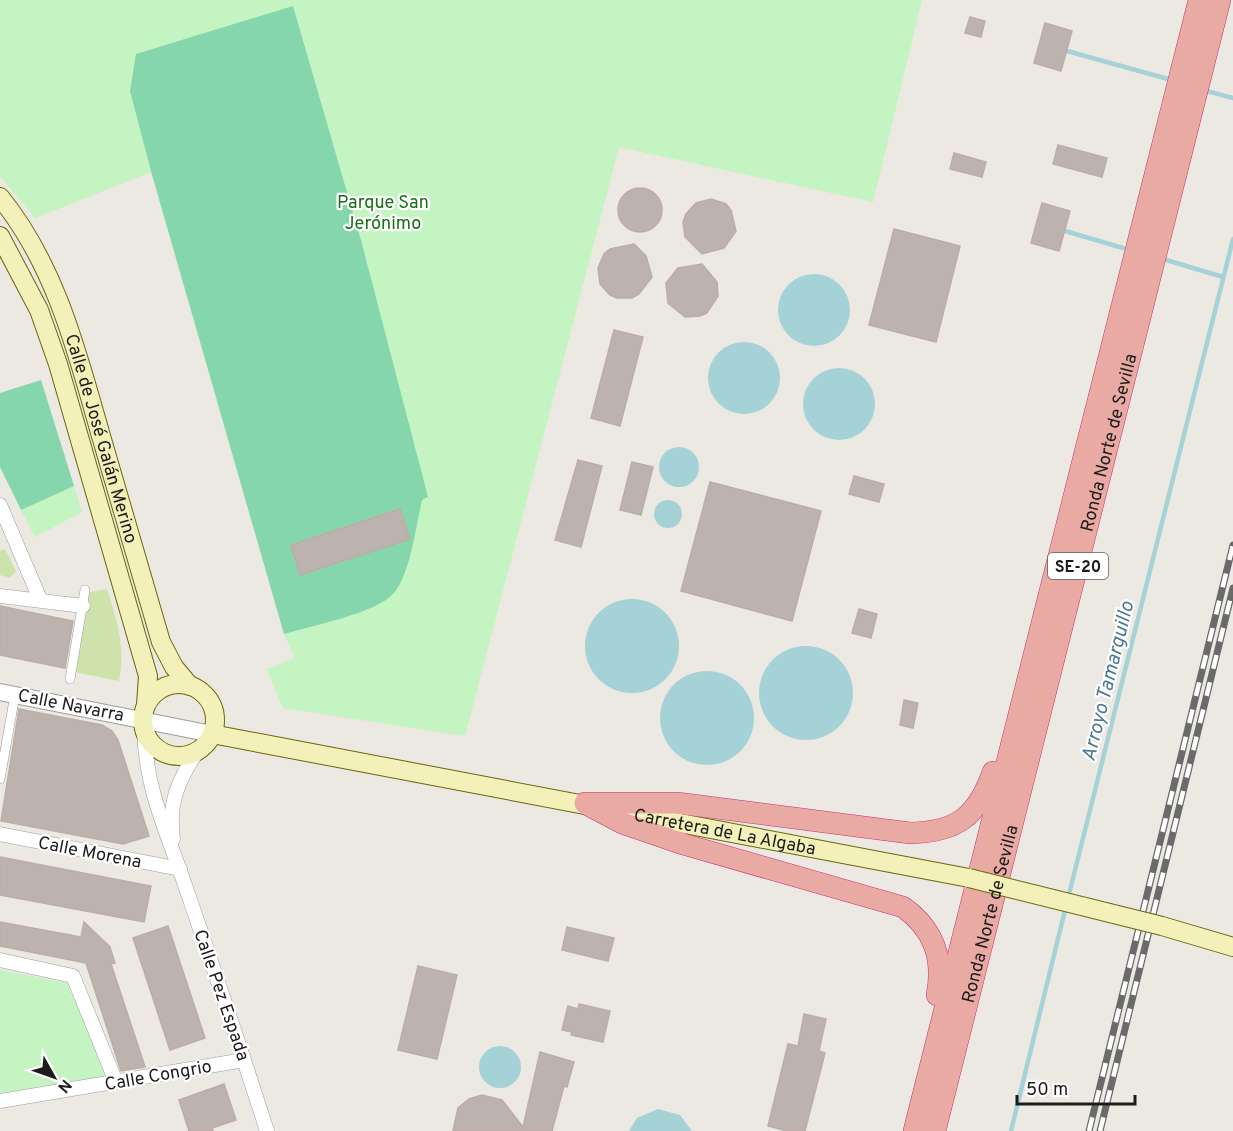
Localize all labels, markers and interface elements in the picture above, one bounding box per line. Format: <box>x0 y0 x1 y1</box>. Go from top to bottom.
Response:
park label: Parque San Jerónimo <box>337 192 429 236</box>
street label: Calle de José Galán Merino <box>59 331 142 546</box>
street label: Ronda Norte de Sevilla <box>1076 351 1143 534</box>
road number: SE-20 <box>1048 553 1108 579</box>
water label: Arroyo Tamarguillo <box>1077 598 1141 764</box>
street label: Calle Navarra <box>16 685 126 728</box>
street label: Carretera de La Algaba <box>632 804 817 862</box>
street label: Ronda Norte de Sevilla <box>958 823 1025 1006</box>
street label: Calle Morena <box>36 832 143 875</box>
street label: Calle Pez Espada <box>187 927 254 1064</box>
north arrow <box>24 1047 84 1107</box>
street label: Calle Congrio <box>103 1056 214 1097</box>
scale bar <box>1017 1068 1136 1106</box>
text: N <box>53 1075 75 1096</box>
text: 50 m <box>1026 1079 1068 1102</box>

